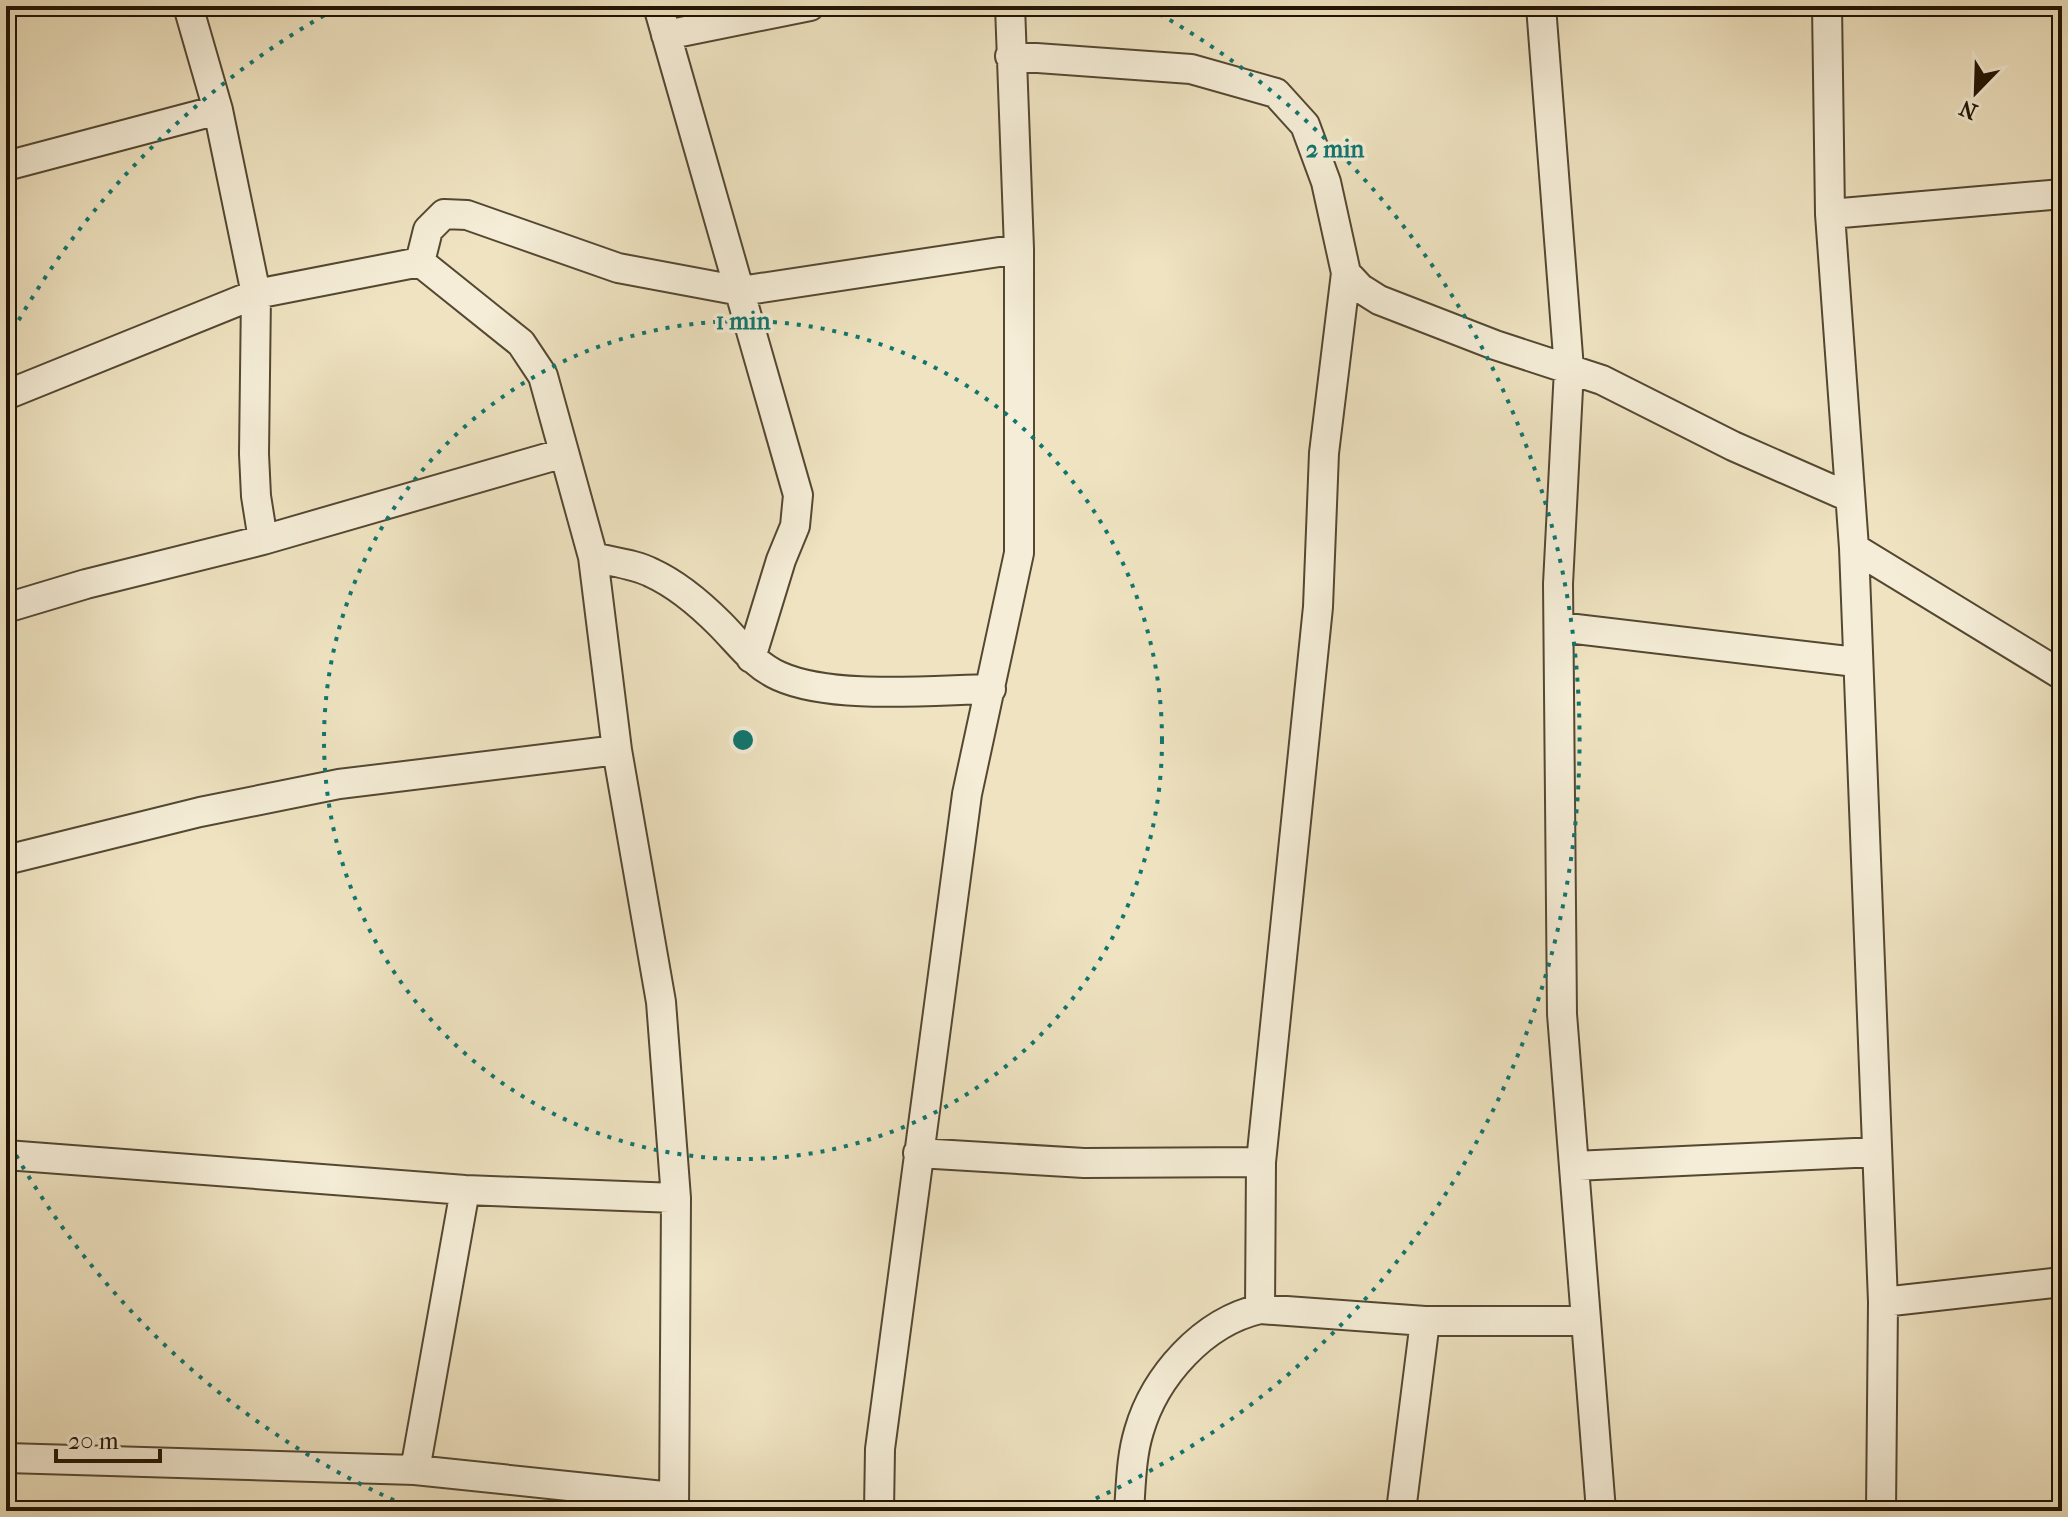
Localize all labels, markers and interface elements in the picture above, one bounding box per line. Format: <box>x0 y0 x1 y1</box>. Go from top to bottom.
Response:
north arrow <box>1936 52 2016 132</box>
text: N <box>1956 94 1981 125</box>
text: 2 min <box>1306 135 1365 163</box>
text: 1 min <box>716 307 771 335</box>
centre of rings <box>729 726 757 754</box>
scale bar <box>56 1413 160 1463</box>
text: 20 m <box>68 1427 119 1455</box>

